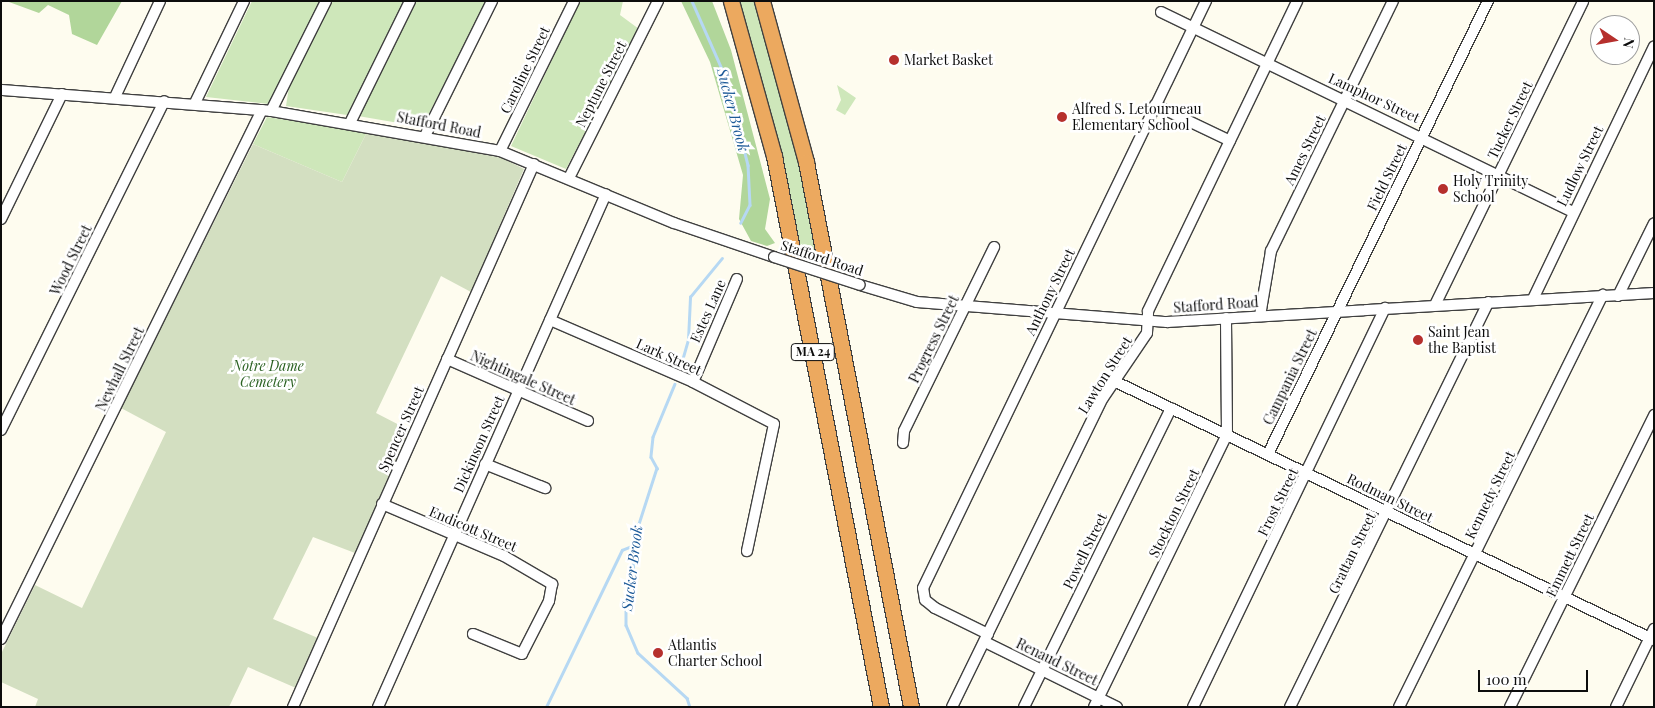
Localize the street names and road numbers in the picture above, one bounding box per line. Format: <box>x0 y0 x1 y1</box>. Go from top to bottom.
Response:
street label: Caroline Street <box>497 24 553 116</box>
street label: Neptune Street <box>572 38 630 130</box>
street label: Lamphor Street <box>1326 69 1422 127</box>
street label: Tucker Street <box>1484 78 1536 162</box>
street label: Stafford Road <box>395 109 483 141</box>
street label: Ames Street <box>1281 112 1329 188</box>
street label: Ludlow Street <box>1553 123 1607 209</box>
street label: Field Street <box>1364 141 1410 213</box>
street label: Wood Street <box>47 222 95 298</box>
street label: Stafford Road <box>779 237 865 279</box>
street label: Anthony Street <box>1022 246 1078 338</box>
street label: Estes Lane <box>687 277 729 345</box>
street label: Progress Street <box>905 292 963 386</box>
street label: Stafford Road <box>1173 294 1259 316</box>
street label: Newhall Street <box>92 324 148 414</box>
street label: Campania Street <box>1260 326 1320 428</box>
street label: Lawton Street <box>1075 333 1135 417</box>
street label: Lark Street <box>634 335 704 379</box>
road number: MA 24 <box>790 342 836 362</box>
street label: Nightingale Street <box>468 347 578 409</box>
street label: Spencer Street <box>375 383 427 475</box>
street label: Dickinson Street <box>450 393 508 495</box>
street label: Kennedy Street <box>1461 448 1519 542</box>
street label: Frost Street <box>1254 465 1302 539</box>
street label: Stockton Street <box>1145 466 1203 560</box>
street label: Rodman Street <box>1344 470 1436 526</box>
street label: Endicott Street <box>426 503 520 555</box>
street label: Grattan Street <box>1325 509 1379 597</box>
street label: Powell Street <box>1059 510 1111 592</box>
street label: Emmett Street <box>1543 510 1597 600</box>
street label: Renaud Street <box>1013 635 1101 689</box>

